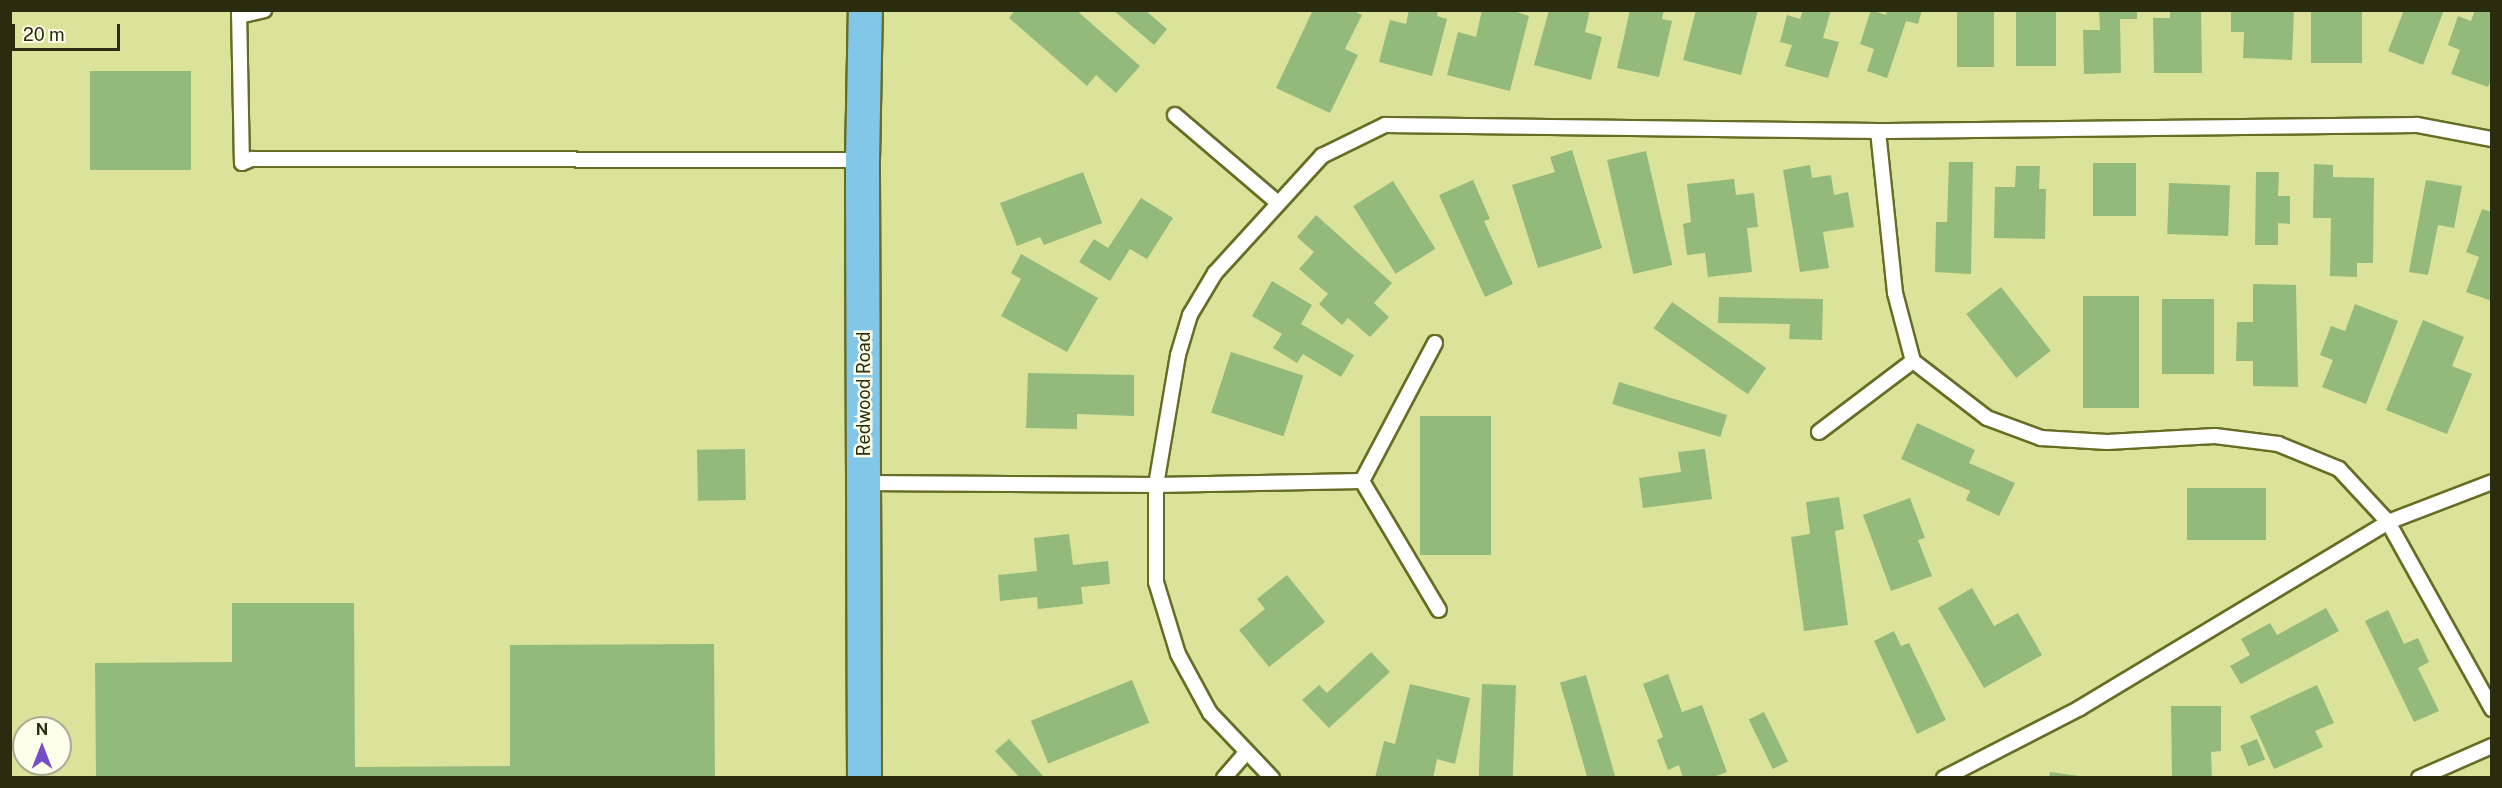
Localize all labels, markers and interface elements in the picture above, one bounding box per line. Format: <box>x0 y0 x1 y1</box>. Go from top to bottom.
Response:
scale bar <box>15 12 123 50</box>
text: 20 m <box>23 24 65 45</box>
street label: Redwood Road <box>853 332 875 456</box>
north arrow <box>12 716 72 776</box>
text: N <box>36 720 48 739</box>

